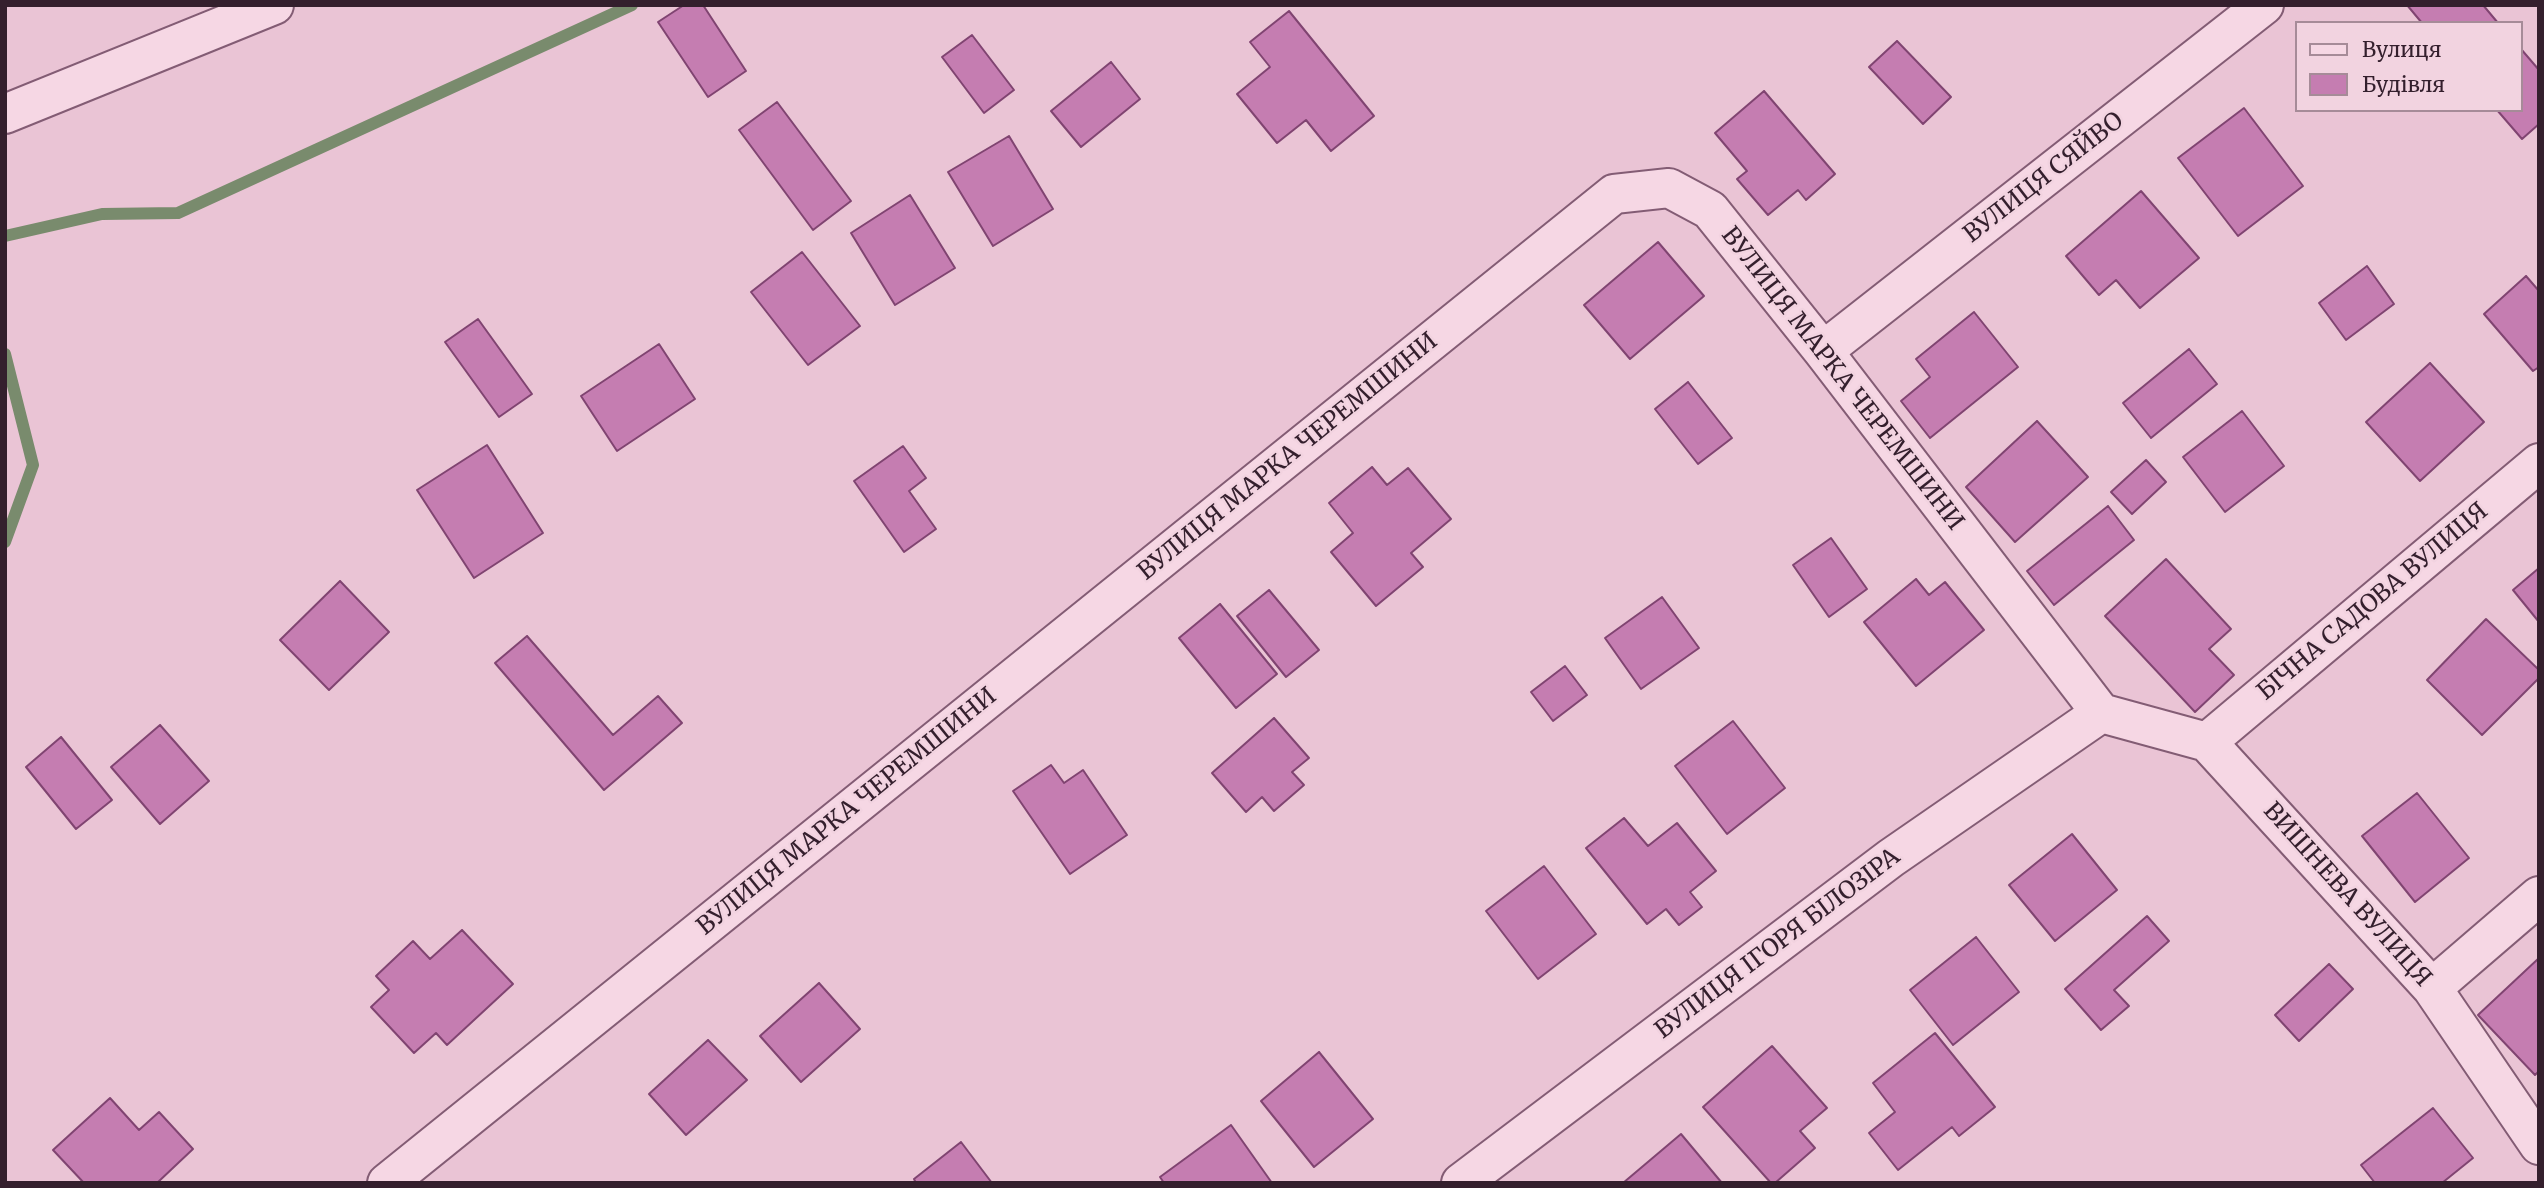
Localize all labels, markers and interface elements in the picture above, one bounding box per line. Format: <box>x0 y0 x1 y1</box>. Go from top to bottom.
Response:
legend <box>2296 21 2523 112</box>
text: Вулиця <box>2362 36 2442 63</box>
text: Будівля <box>2362 71 2445 98</box>
street label: ВУЛИЦЯ СЯЙВО <box>1958 107 2130 249</box>
street label: ВУЛИЦЯ МАРКА ЧЕРЕМШИНИ <box>1715 222 1969 536</box>
street label: ВУЛИЦЯ МАРКА ЧЕРЕМШИНИ <box>1133 327 1443 587</box>
street label: БІЧНА САДОВА ВУЛИЦЯ <box>2252 497 2494 707</box>
street label: ВУЛИЦЯ МАРКА ЧЕРЕМШИНИ <box>692 682 1002 942</box>
street label: ВИШНЕВА ВУЛИЦЯ <box>2257 797 2437 993</box>
street label: ВУЛИЦЯ ІГОРЯ БІЛОЗІРА <box>1650 843 1906 1045</box>

